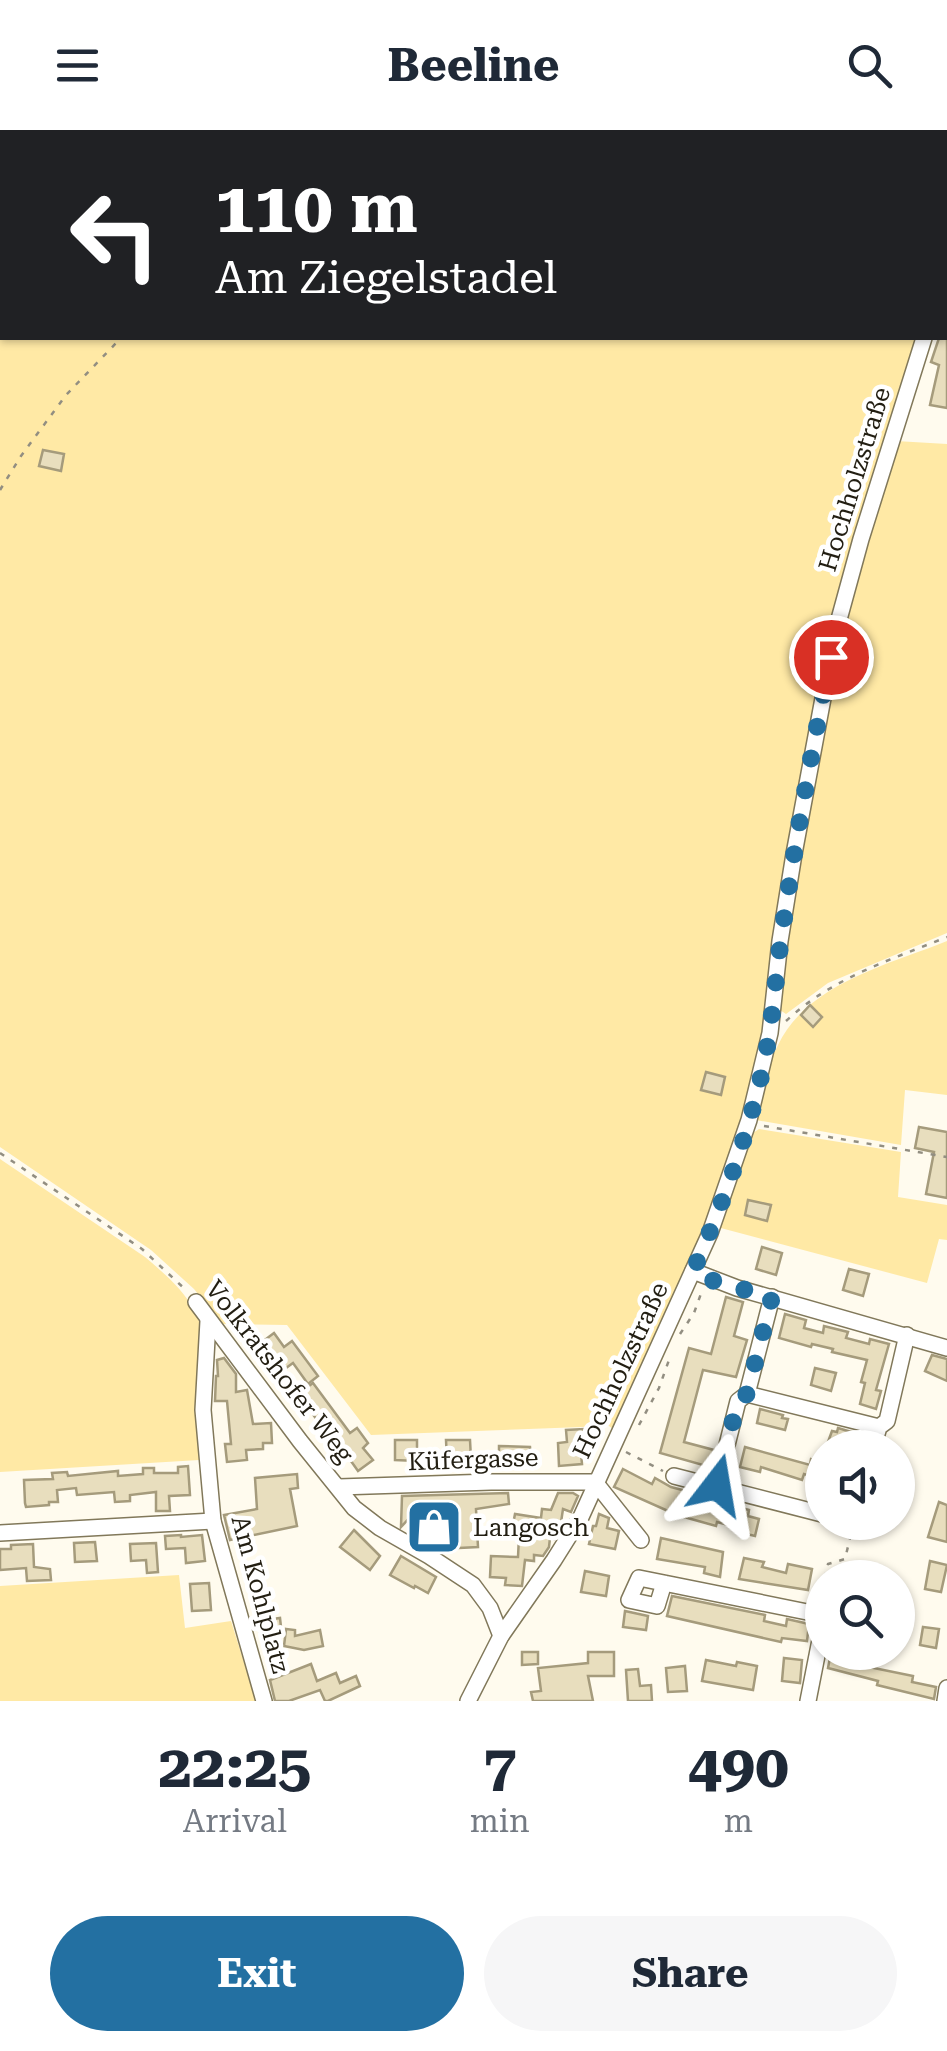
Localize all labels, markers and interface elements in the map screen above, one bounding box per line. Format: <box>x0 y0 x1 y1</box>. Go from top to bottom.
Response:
icon: menu <box>50 38 105 93</box>
icon: search <box>842 38 897 93</box>
text: Beeline <box>388 39 559 92</box>
text: 110 m <box>215 167 418 249</box>
icon: left <box>50 170 180 300</box>
text: Am Ziegelstadel <box>215 251 557 304</box>
street label: Hochholzstraße <box>813 384 896 575</box>
pin <box>789 615 874 700</box>
icon: arrive <box>804 630 859 685</box>
street label: Volkratshofer Weg <box>200 1275 360 1469</box>
street label: Hochholzstraße <box>567 1278 674 1463</box>
map controls <box>805 1430 915 1670</box>
button: sound <box>805 1430 915 1540</box>
position arrow <box>665 1433 769 1537</box>
street label: Küfergasse <box>407 1443 539 1476</box>
shop icon: Langosch <box>404 1497 464 1557</box>
street label: Am Kohlplatz <box>226 1512 296 1676</box>
place label: Langosch <box>473 1513 589 1542</box>
button: search <box>805 1560 915 1670</box>
text: 22:25 <box>158 1731 311 1802</box>
text: 7 <box>483 1731 516 1802</box>
text: 490 <box>688 1731 789 1802</box>
text: Arrival <box>183 1802 287 1840</box>
text: min <box>470 1802 530 1840</box>
text: m <box>724 1802 753 1840</box>
button: Exit <box>50 1916 464 2031</box>
button: Share <box>484 1916 897 2031</box>

